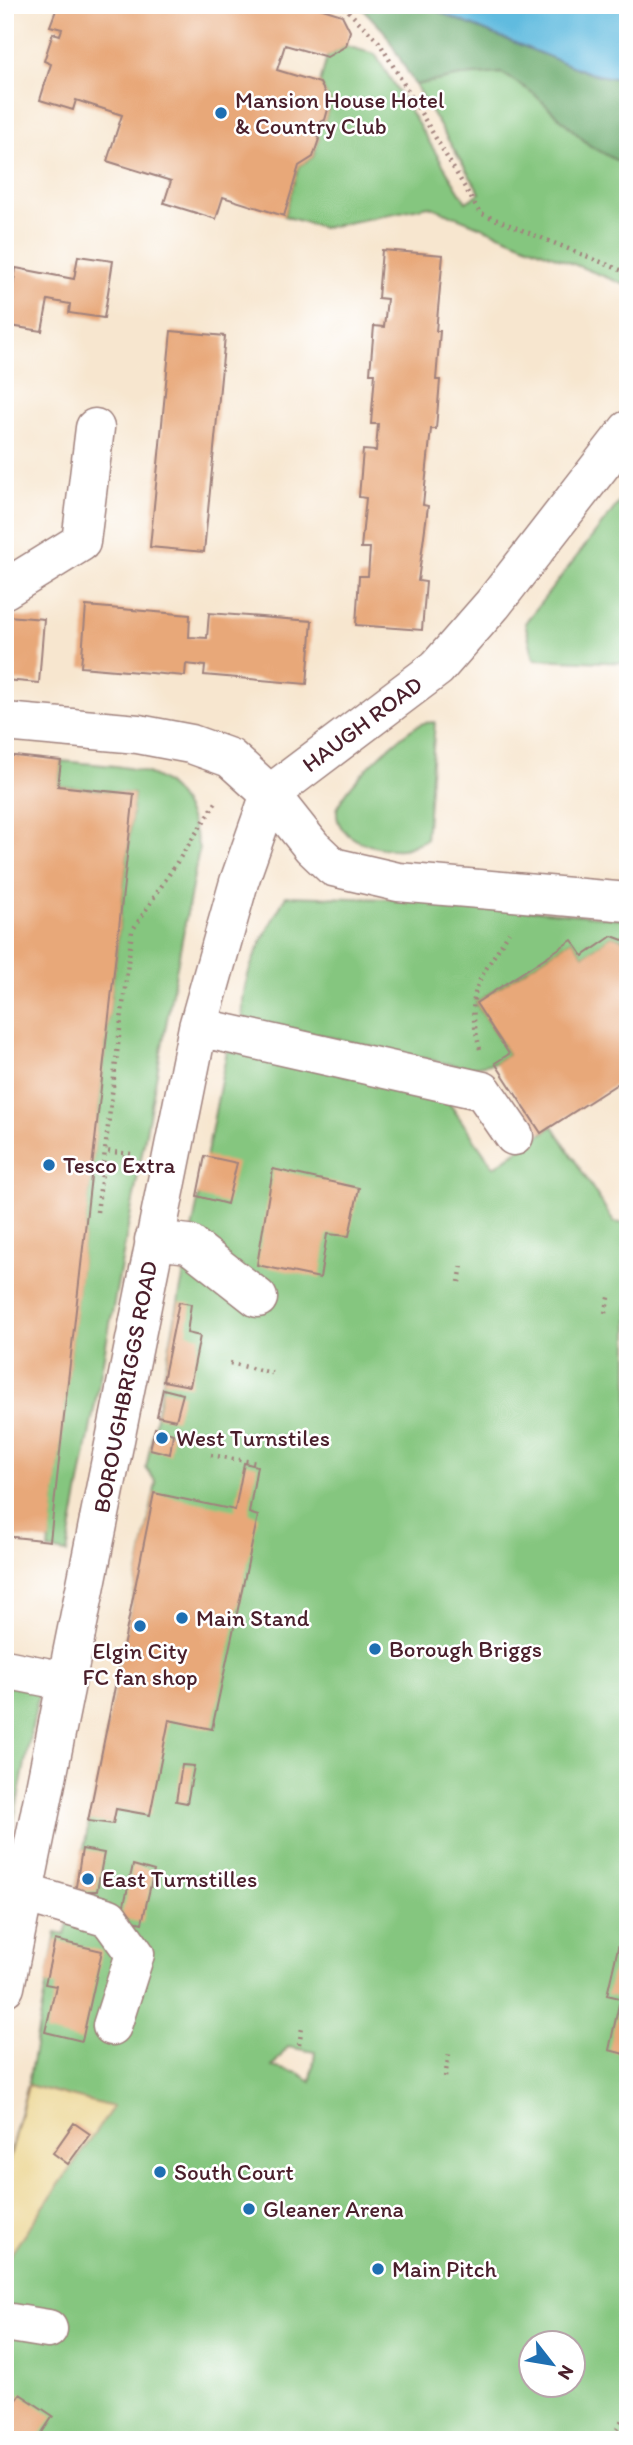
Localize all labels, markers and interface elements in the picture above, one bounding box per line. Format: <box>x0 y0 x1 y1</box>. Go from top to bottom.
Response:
place label: Mansion House Hotel & Country Club <box>235 86 445 140</box>
marker: Mansion House Hotel & Country Club <box>213 105 229 121</box>
street label: HAUGH ROAD <box>297 670 427 778</box>
place label: Tesco Extra <box>63 1151 176 1179</box>
marker: Tesco Extra <box>41 1157 57 1173</box>
street label: BOROUGHBRIGGS ROAD <box>87 1259 163 1515</box>
place label: West Turnstiles <box>176 1424 330 1452</box>
marker: West Turnstiles <box>154 1430 170 1446</box>
place label: Main Stand <box>196 1604 310 1632</box>
marker: Main Stand <box>174 1610 190 1626</box>
marker: Elgin City FC fan shop <box>132 1618 148 1634</box>
place label: Borough Briggs <box>389 1635 542 1663</box>
place label: Elgin City FC fan shop <box>82 1637 198 1691</box>
marker: Borough Briggs <box>367 1641 383 1657</box>
place label: East Turnstilles <box>102 1865 257 1893</box>
marker: East Turnstilles <box>80 1871 96 1887</box>
place label: South Court <box>174 2158 294 2186</box>
marker: South Court <box>152 2164 168 2180</box>
place label: Gleaner Arena <box>263 2195 404 2223</box>
marker: Gleaner Arena <box>241 2201 257 2217</box>
place label: Main Pitch <box>392 2255 497 2283</box>
marker: Main Pitch <box>370 2261 386 2277</box>
north arrow <box>518 2330 588 2400</box>
text: N <box>553 2361 579 2384</box>

